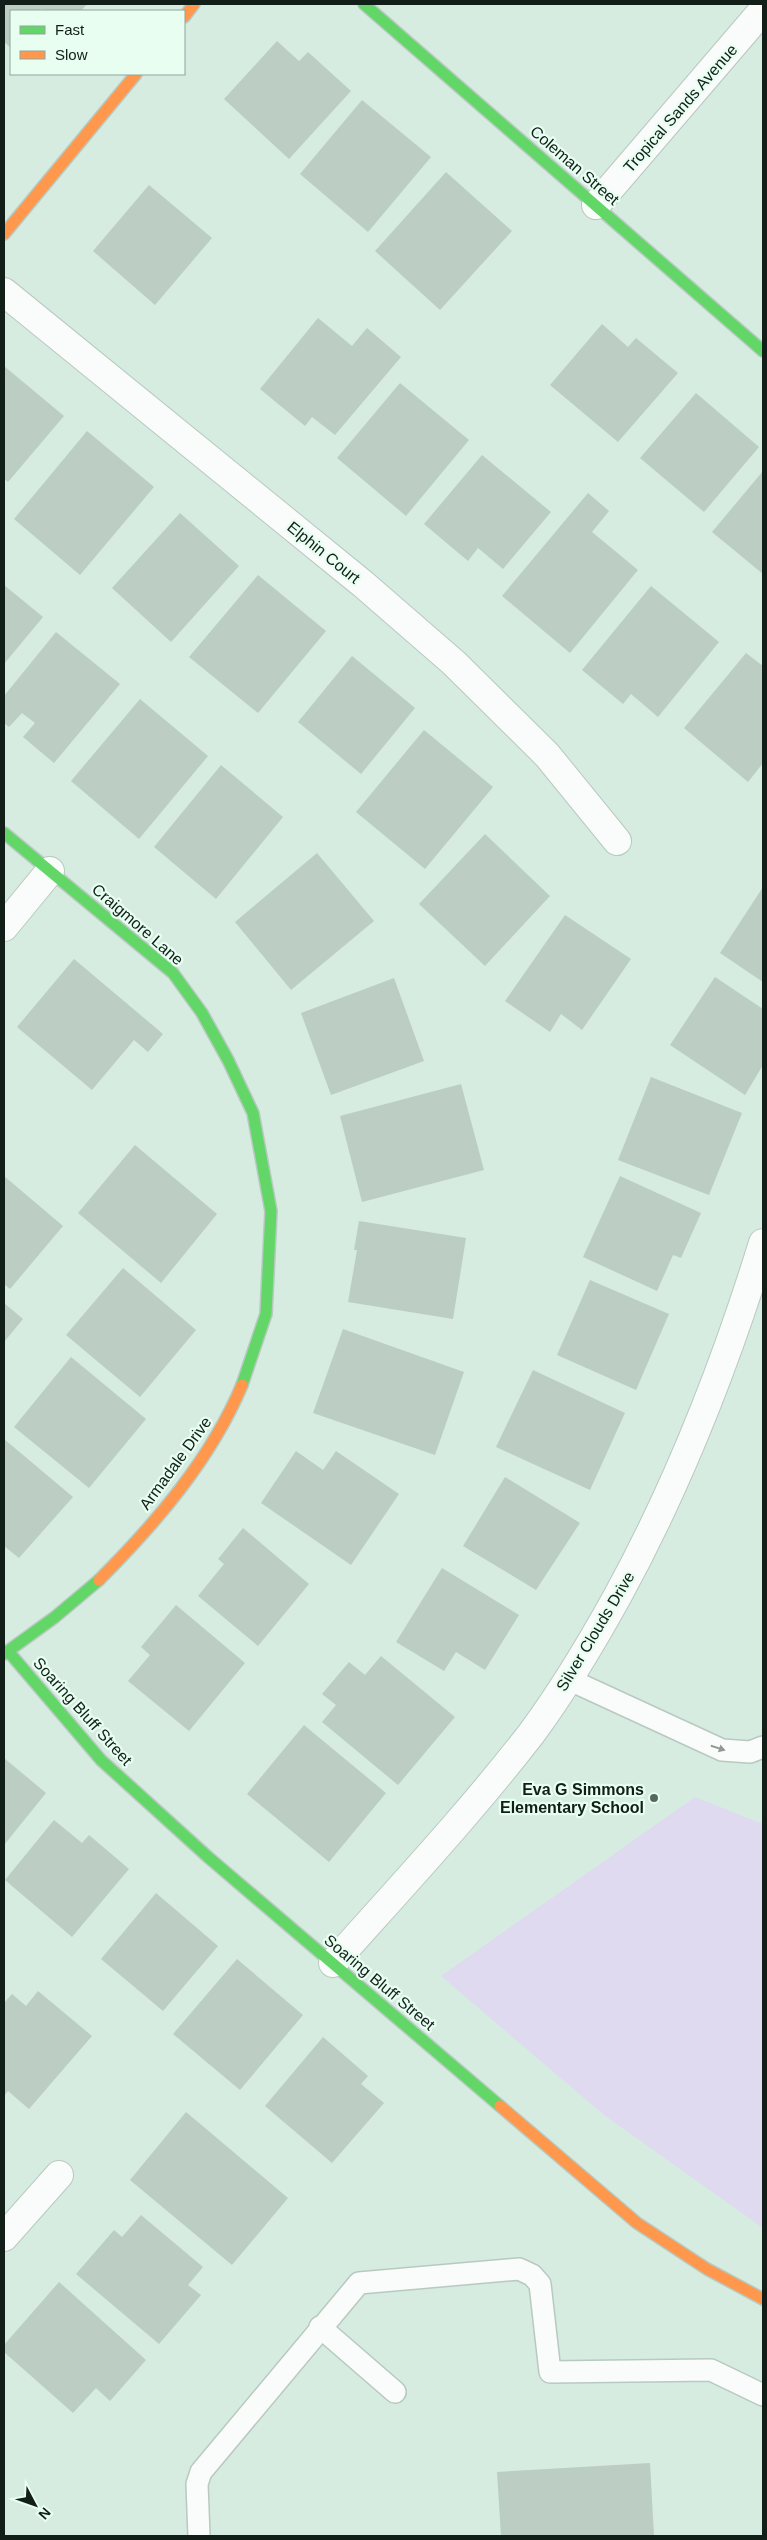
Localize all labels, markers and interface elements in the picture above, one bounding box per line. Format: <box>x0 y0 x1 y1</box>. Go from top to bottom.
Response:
legend <box>10 10 185 75</box>
text: Fast <box>55 21 85 38</box>
street label: Tropical Sands Avenue <box>620 41 741 176</box>
text: Slow <box>55 46 88 63</box>
street label: Coleman Street <box>527 122 623 209</box>
street label: Elphin Court <box>284 518 364 587</box>
street label: Craigmore Lane <box>89 880 187 968</box>
street label: Armadale Drive <box>136 1414 215 1513</box>
street label: Silver Clouds Drive <box>553 1568 638 1694</box>
street label: Soaring Bluff Street <box>30 1654 136 1769</box>
one-way arrow <box>711 1744 726 1752</box>
place label: Eva G Simmons Elementary School <box>500 1781 644 1816</box>
marker: Eva G Simmons Elementary School <box>648 1792 660 1804</box>
street label: Soaring Bluff Street <box>321 1931 439 2034</box>
north arrow <box>10 2480 60 2530</box>
text: N <box>35 2504 54 2523</box>

